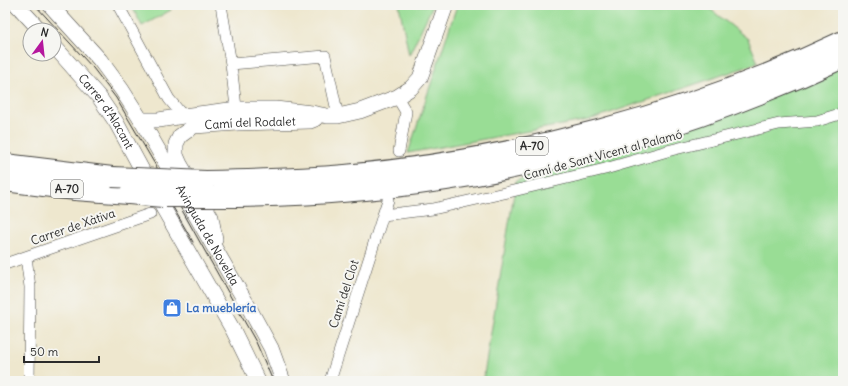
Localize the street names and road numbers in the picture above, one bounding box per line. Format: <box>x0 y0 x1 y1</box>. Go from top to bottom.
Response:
street label: Carrer d'Alacant <box>75 71 137 152</box>
street label: Camí del Rodalet <box>204 113 296 132</box>
street label: Camí de Sant Vicent al Palamó <box>522 126 684 183</box>
road number: A-70 <box>516 137 548 155</box>
road number: A-70 <box>51 180 83 198</box>
street label: Avinguda de Novelda <box>173 182 243 288</box>
street label: Carrer de Xàtiva <box>29 205 117 248</box>
street label: Camí del Clot <box>325 258 362 330</box>

